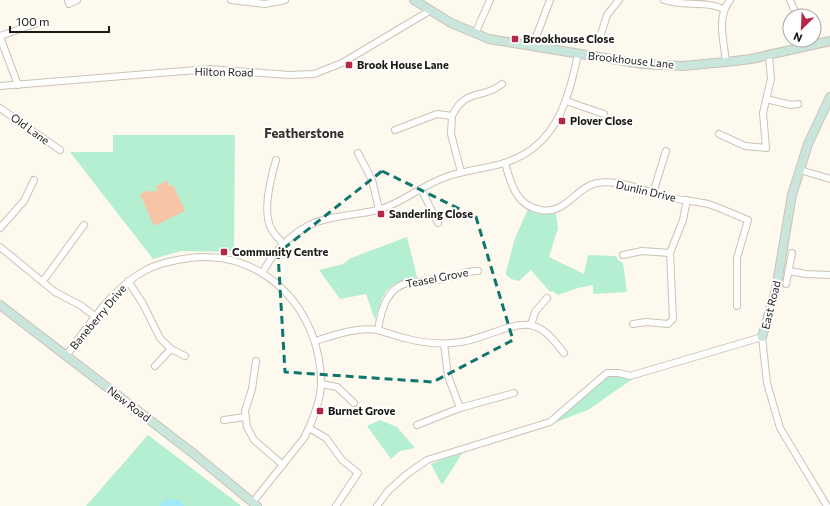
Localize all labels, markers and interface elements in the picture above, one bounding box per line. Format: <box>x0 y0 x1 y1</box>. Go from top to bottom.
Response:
scale bar <box>10 8 109 34</box>
north arrow <box>782 8 822 48</box>
text: 100 m <box>16 14 50 28</box>
text: N <box>791 30 804 45</box>
place label: Brookhouse Close <box>523 32 614 45</box>
marker: Brookhouse Close <box>510 34 520 44</box>
street label: Brookhouse Lane <box>587 49 675 71</box>
place label: Brook House Lane <box>357 58 449 71</box>
marker: Brook House Lane <box>344 60 354 70</box>
street label: Hilton Road <box>194 64 254 79</box>
street label: Old Lane <box>9 110 52 147</box>
place label: Plover Close <box>570 114 633 127</box>
marker: Plover Close <box>557 116 567 126</box>
district label: Featherstone <box>264 125 344 141</box>
street label: Dunlin Drive <box>615 177 678 204</box>
place label: Sanderling Close <box>389 207 473 220</box>
marker: Sanderling Close <box>376 209 386 219</box>
place label: Community Centre <box>232 245 328 258</box>
marker: Community Centre <box>219 247 229 257</box>
street label: Teasel Grove <box>405 265 469 290</box>
street label: East Road <box>758 279 783 330</box>
street label: Baneberry Drive <box>67 282 129 352</box>
street label: New Road <box>105 383 153 424</box>
place label: Burnet Grove <box>328 404 395 417</box>
marker: Burnet Grove <box>315 406 325 416</box>

